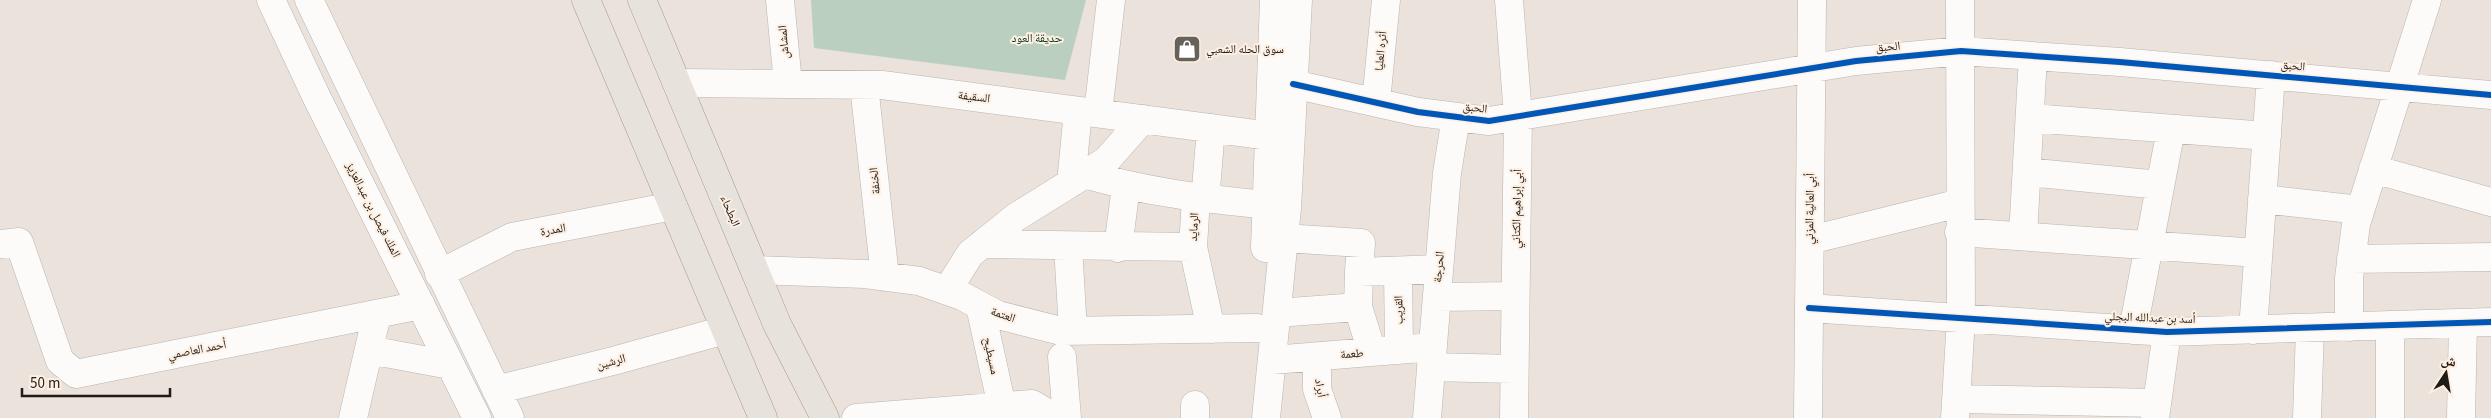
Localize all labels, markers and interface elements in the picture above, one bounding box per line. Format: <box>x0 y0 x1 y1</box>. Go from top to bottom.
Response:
street label: المشاش <box>774 24 794 59</box>
park label: حديقة العود <box>1012 30 1063 47</box>
street label: أثره العليا <box>1370 30 1392 72</box>
shop icon: سوق الحله الشعبي <box>1172 34 1202 64</box>
street label: الحبق <box>1875 37 1901 57</box>
place label: سوق الحله الشعبي <box>1206 41 1284 59</box>
street label: الحبق <box>2280 56 2306 76</box>
street label: السقيفة <box>957 87 991 107</box>
street label: الحبق <box>1462 98 1488 118</box>
street label: الملك فيصل بن عبدالعزيز <box>341 159 404 261</box>
street label: الخنفة <box>865 167 885 195</box>
street label: أبي إبراهيم الكتاني <box>1508 169 1527 249</box>
street label: أبي العالية المزني <box>1801 173 1820 245</box>
street label: البطحاء <box>716 193 744 230</box>
street label: الرمايد <box>1185 212 1203 242</box>
street label: المدرة <box>539 219 567 241</box>
street label: الحرجة <box>1429 251 1449 283</box>
street label: القريب <box>1390 295 1408 325</box>
street label: العتمة <box>988 303 1018 327</box>
street label: أسد بن عبدالله البجلي <box>2104 308 2196 329</box>
street label: أحمد العاصمي <box>166 336 228 365</box>
street label: مسيطيح <box>979 336 1003 376</box>
street label: طعمة <box>1340 345 1364 363</box>
north arrow <box>2421 348 2471 398</box>
street label: الرشين <box>595 350 628 374</box>
text: ش <box>2439 350 2458 373</box>
scale bar <box>22 366 170 398</box>
text: 50 m <box>30 373 60 394</box>
street label: أبراد <box>1310 377 1330 399</box>

